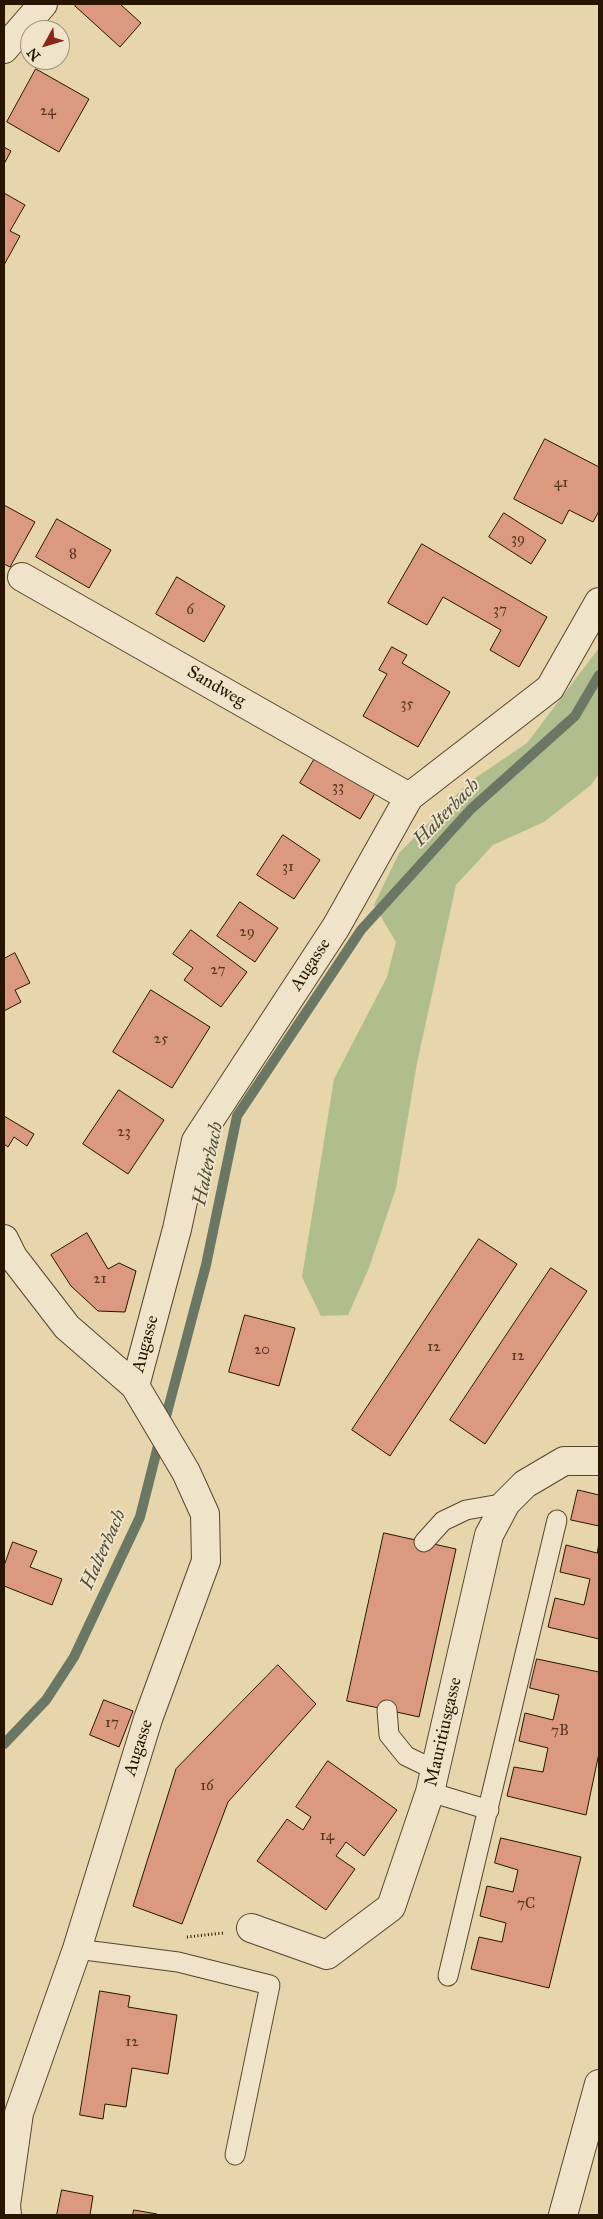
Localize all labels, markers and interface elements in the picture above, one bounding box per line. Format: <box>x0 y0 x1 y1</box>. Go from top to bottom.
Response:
north arrow <box>20 20 70 70</box>
text: N <box>23 44 44 64</box>
house number: 24 <box>40 102 56 120</box>
house number: 41 <box>554 474 568 492</box>
house number: 39 <box>511 530 525 548</box>
house number: 8 <box>69 545 77 563</box>
house number: 6 <box>186 601 194 619</box>
house number: 37 <box>493 601 507 619</box>
street label: Sandweg <box>183 662 249 712</box>
house number: 35 <box>401 695 413 713</box>
water label: Halterbach <box>409 775 485 851</box>
house number: 33 <box>332 778 344 796</box>
house number: 31 <box>282 858 294 876</box>
house number: 29 <box>239 923 255 941</box>
street label: Augasse <box>286 935 336 995</box>
house number: 27 <box>210 961 226 979</box>
house number: 25 <box>154 1030 168 1048</box>
water label: Halterbach <box>189 1120 229 1208</box>
house number: 23 <box>117 1123 131 1141</box>
house number: 21 <box>93 1270 107 1288</box>
street label: Augasse <box>128 1313 164 1375</box>
house number: 12 <box>427 1338 441 1356</box>
house number: 20 <box>254 1341 270 1359</box>
house number: 12 <box>511 1347 525 1365</box>
water label: Halterbach <box>76 1507 132 1593</box>
street label: Mauritiusgasse <box>421 1675 467 1789</box>
house number: 17 <box>105 1714 119 1732</box>
street label: Augasse <box>120 1717 158 1779</box>
house number: 7B <box>551 1722 569 1740</box>
house number: 16 <box>200 1777 214 1795</box>
house number: 14 <box>320 1827 334 1845</box>
house number: 7C <box>517 1895 535 1913</box>
house number: 12 <box>125 2033 139 2051</box>

